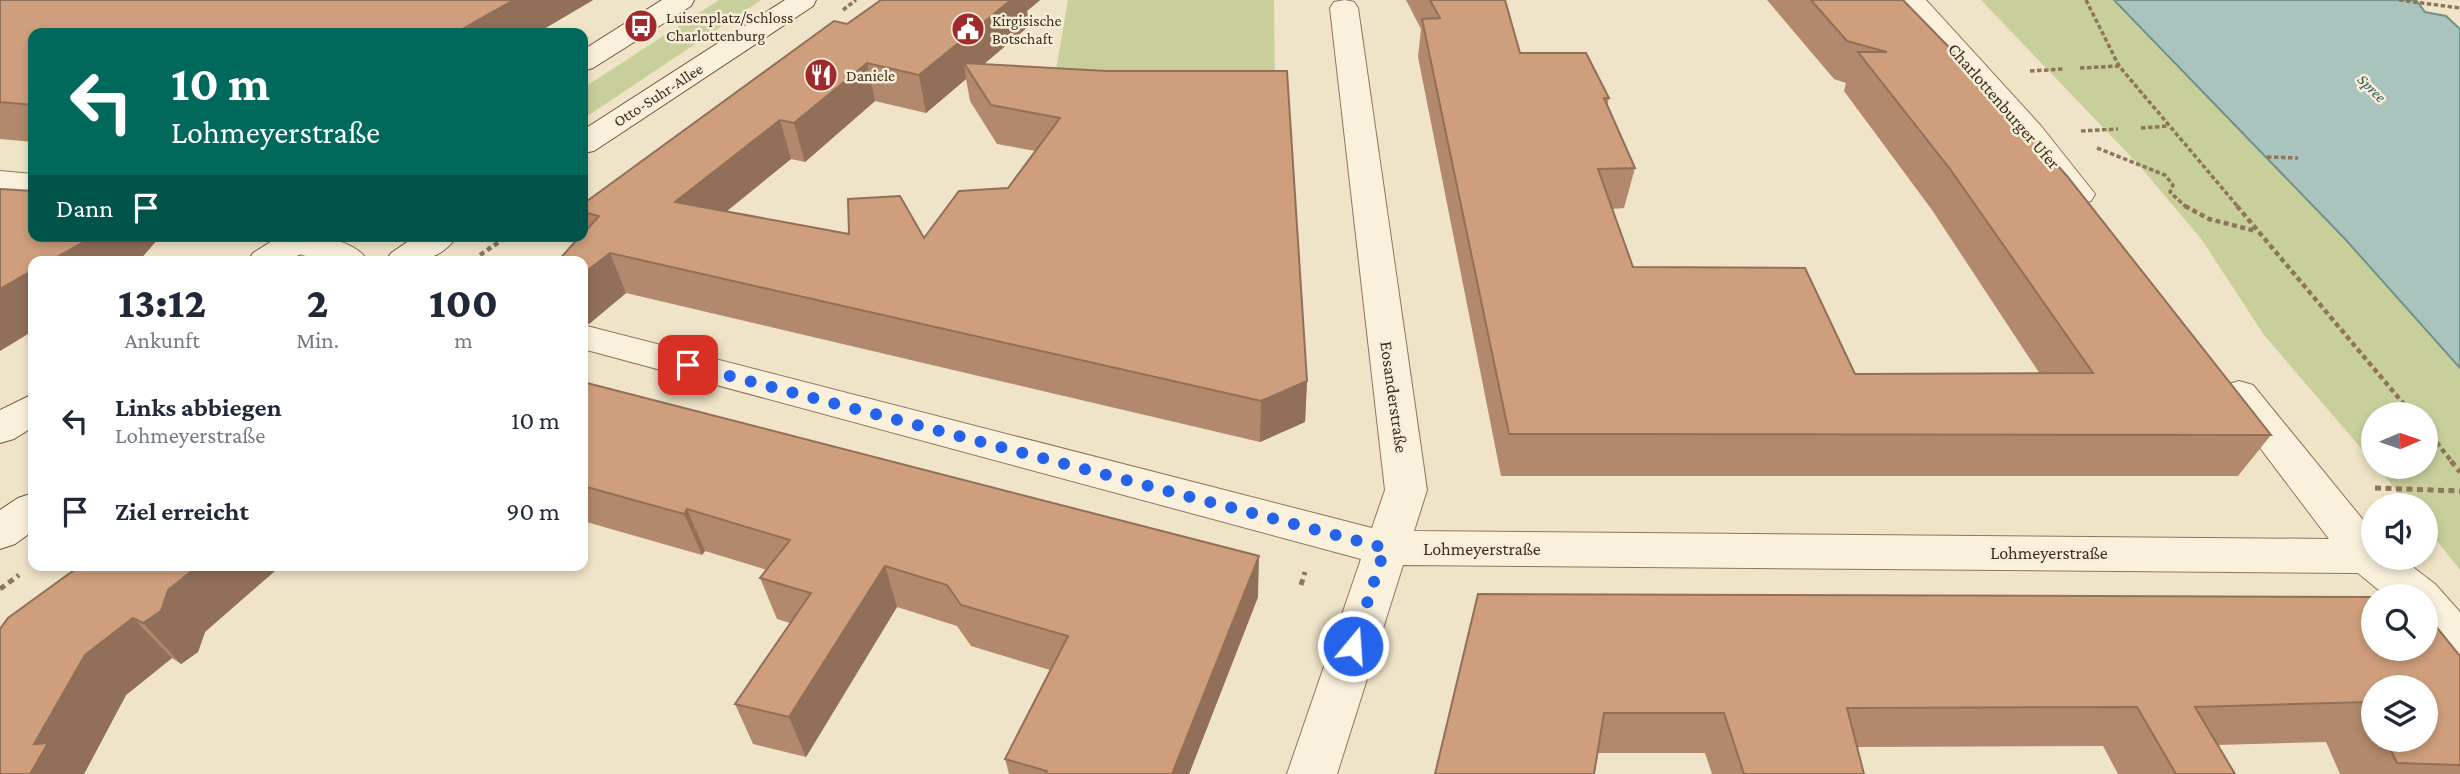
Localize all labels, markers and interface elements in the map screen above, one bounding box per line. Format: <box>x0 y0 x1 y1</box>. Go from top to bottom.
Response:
bus stop icon: Luisenplatz/Schloss Charlottenburg <box>622 7 660 45</box>
place label: Luisenplatz/Schloss Charlottenburg <box>666 9 793 45</box>
public building icon: Kirgisische Botschaft <box>949 10 987 48</box>
place label: Kirgisische Botschaft <box>992 12 1062 47</box>
street label: Charlottenburger Ufer <box>1944 39 2065 174</box>
icon: left <box>56 56 147 147</box>
text: 10 m <box>171 56 270 111</box>
restaurant icon: Daniele <box>802 56 840 94</box>
street label: Otto-Suhr-Allee <box>610 60 706 130</box>
place label: Daniele <box>846 67 895 84</box>
water label: Spree <box>2354 70 2390 106</box>
text: Lohmeyerstraße <box>171 114 380 150</box>
icon: arrive <box>127 189 165 227</box>
text: Dann <box>56 194 113 223</box>
text: 13:12 <box>118 279 206 326</box>
text: 2 <box>307 279 329 326</box>
text: 100 <box>429 279 498 326</box>
text: Ankunft <box>124 327 200 353</box>
text: Min. <box>296 327 339 353</box>
text: m <box>454 327 473 353</box>
pin <box>658 335 718 395</box>
street label: Eosanderstraße <box>1376 340 1412 454</box>
icon: arrive <box>669 346 707 384</box>
text: Links abbiegen <box>115 393 282 422</box>
icon: left <box>56 402 94 440</box>
north arrow <box>2361 402 2438 480</box>
map controls <box>2361 402 2438 752</box>
text: 10 m <box>511 406 560 435</box>
text: Lohmeyerstraße <box>115 422 265 448</box>
icon: arrive <box>56 493 94 531</box>
button: sound <box>2361 493 2438 570</box>
text: Ziel erreicht <box>115 497 249 526</box>
text: 90 m <box>506 497 560 526</box>
street label: Lohmeyerstraße <box>1423 539 1541 559</box>
street label: Lohmeyerstraße <box>1990 543 2108 563</box>
button: search <box>2361 584 2438 661</box>
position arrow <box>1316 609 1390 683</box>
button: layers <box>2361 675 2438 752</box>

